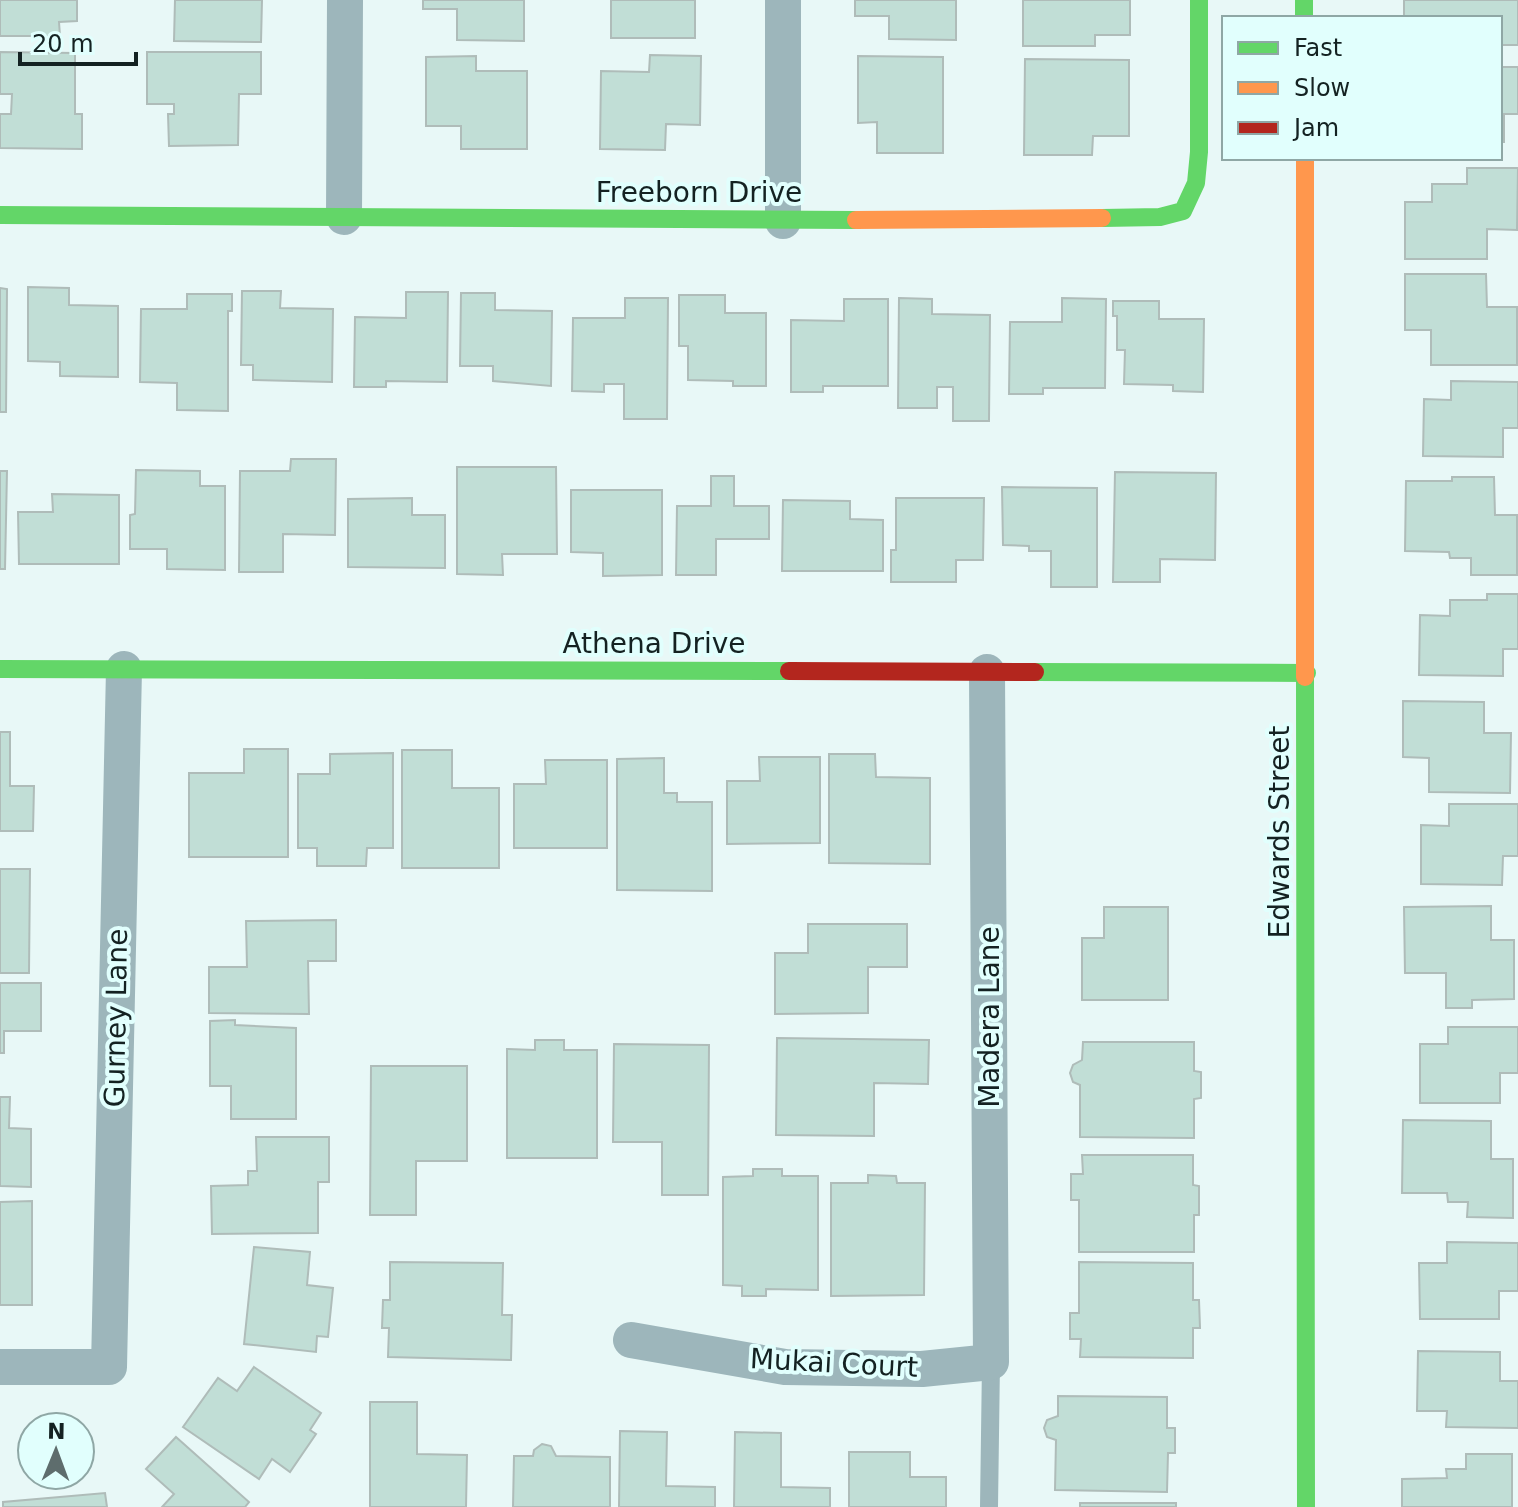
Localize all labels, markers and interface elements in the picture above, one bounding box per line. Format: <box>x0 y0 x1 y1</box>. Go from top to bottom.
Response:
scale bar <box>20 16 136 66</box>
legend <box>1222 16 1502 160</box>
text: 20 m <box>32 30 94 58</box>
text: Fast <box>1294 34 1342 62</box>
text: Slow <box>1294 74 1350 102</box>
text: Jam <box>1292 114 1339 142</box>
street label: Freeborn Drive <box>596 176 802 209</box>
street label: Athena Drive <box>562 627 746 660</box>
street label: Edwards Street <box>1263 726 1296 938</box>
street label: Madera Lane <box>973 926 1006 1108</box>
street label: Gurney Lane <box>98 928 134 1108</box>
street label: Mukai Court <box>749 1342 919 1384</box>
north arrow <box>16 1411 96 1491</box>
text: N <box>47 1419 66 1444</box>

